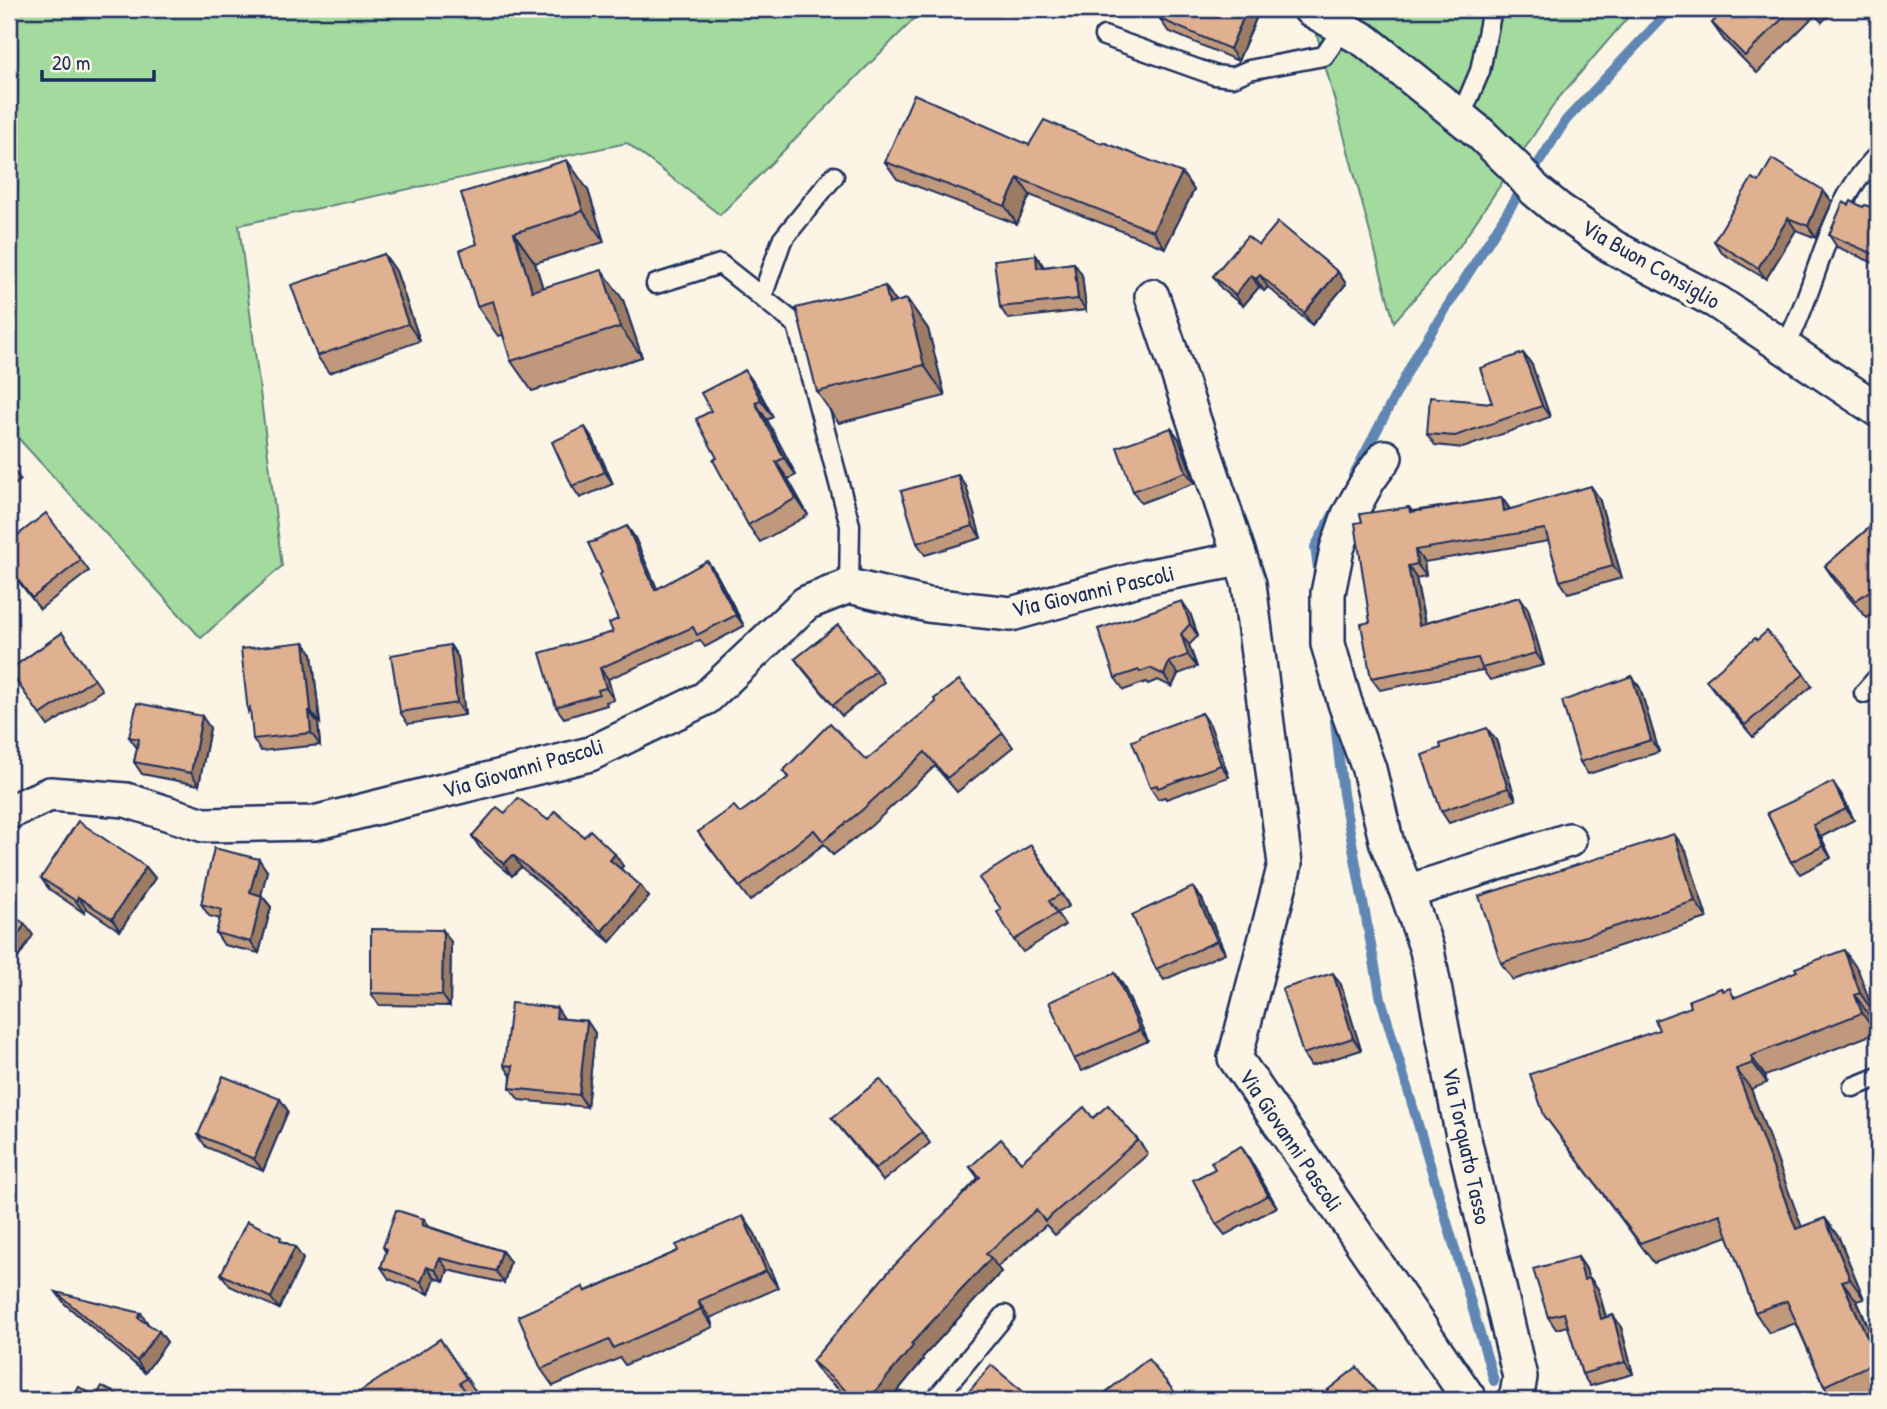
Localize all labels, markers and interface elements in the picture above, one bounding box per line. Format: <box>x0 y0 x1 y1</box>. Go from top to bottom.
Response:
scale bar <box>42 38 154 82</box>
text: 20 m <box>52 48 90 77</box>
street label: Via Buon Consiglio <box>1576 211 1726 316</box>
street label: Via Giovanni Pascoli <box>1009 557 1177 624</box>
street label: Via Giovanni Pascoli <box>439 730 607 805</box>
street label: Via Giovanni Pascoli <box>1232 1062 1351 1217</box>
street label: Via Torquato Tasso <box>1436 1065 1499 1227</box>

